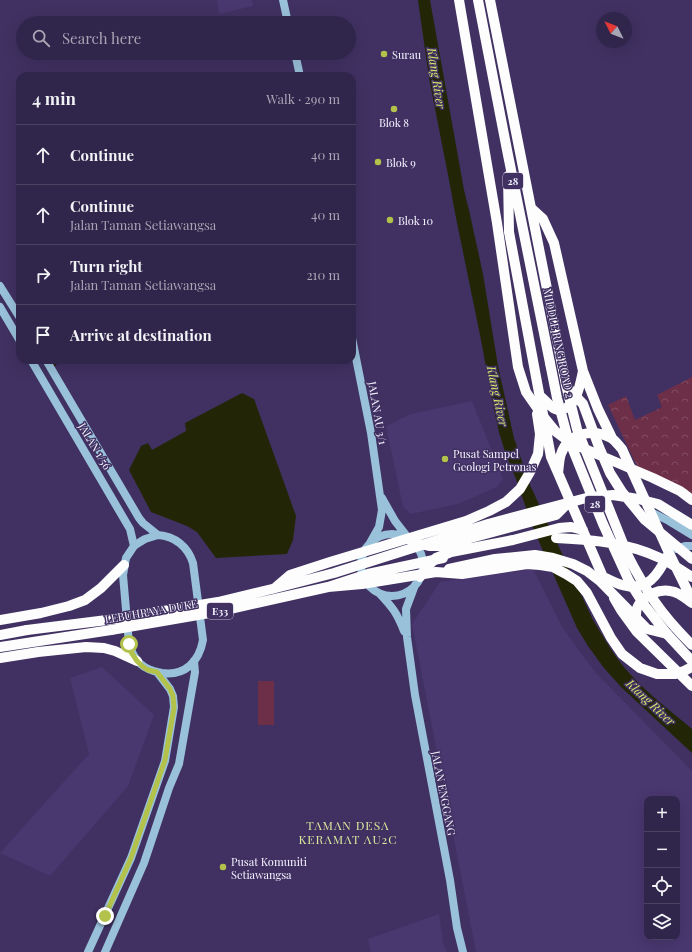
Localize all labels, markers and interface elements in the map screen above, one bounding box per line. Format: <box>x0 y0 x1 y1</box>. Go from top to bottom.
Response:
north arrow <box>596 12 632 48</box>
search box <box>16 16 356 60</box>
icon: search <box>30 27 52 49</box>
text: Search here <box>62 28 141 48</box>
water label: Klang River <box>424 45 450 110</box>
place label: Surau <box>392 47 422 62</box>
marker: Surau <box>379 49 389 59</box>
text: 4 min <box>32 87 76 109</box>
text: Walk · 290 m <box>266 90 340 107</box>
marker: Blok 8 <box>389 104 399 114</box>
place label: Blok 8 <box>379 115 409 130</box>
icon: ahead <box>32 144 54 166</box>
text: Continue <box>70 145 134 165</box>
text: 40 m <box>311 146 340 163</box>
place label: Blok 9 <box>386 155 416 170</box>
marker: Blok 9 <box>373 157 383 167</box>
road number: 28 <box>503 173 523 189</box>
text: Continue <box>70 196 134 216</box>
icon: ahead <box>32 204 54 226</box>
text: 40 m <box>311 206 340 223</box>
place label: Blok 10 <box>398 213 433 228</box>
marker: Blok 10 <box>385 215 395 225</box>
text: Jalan Taman Setiawangsa <box>70 216 216 233</box>
text: Turn right <box>70 256 143 276</box>
icon: right <box>32 264 54 286</box>
text: 210 m <box>306 266 340 283</box>
text: Jalan Taman Setiawangsa <box>70 276 216 293</box>
street label: MIDDLE RING ROAD 2 <box>540 287 578 399</box>
icon: arrive <box>32 324 54 346</box>
text: Arrive at destination <box>70 325 212 345</box>
water label: Klang River <box>484 363 512 429</box>
street label: JALAN AU 3/1 <box>365 379 391 446</box>
street label: JALAN 1/56 <box>75 419 115 472</box>
place label: Pusat Sampel Geologi Petronas <box>453 446 537 474</box>
marker: Pusat Sampel Geologi Petronas <box>440 454 450 464</box>
road number: 28 <box>585 496 605 512</box>
street label: LEBUHRAYA DUKE <box>103 595 199 627</box>
road number: E33 <box>207 603 233 619</box>
route start <box>120 635 138 653</box>
water label: Klang River <box>622 675 680 729</box>
street label: JALAN ENGGANG <box>428 748 460 837</box>
map controls <box>644 796 680 940</box>
button: + <box>644 796 680 832</box>
district label: TAMAN DESA KERAMAT AU2C <box>298 817 398 847</box>
button: − <box>644 832 680 868</box>
place label: Pusat Komuniti Setiawangsa <box>231 854 307 882</box>
marker: Pusat Komuniti Setiawangsa <box>218 862 228 872</box>
button: locate <box>644 868 680 904</box>
button: layers <box>644 904 680 940</box>
route end <box>96 907 114 925</box>

